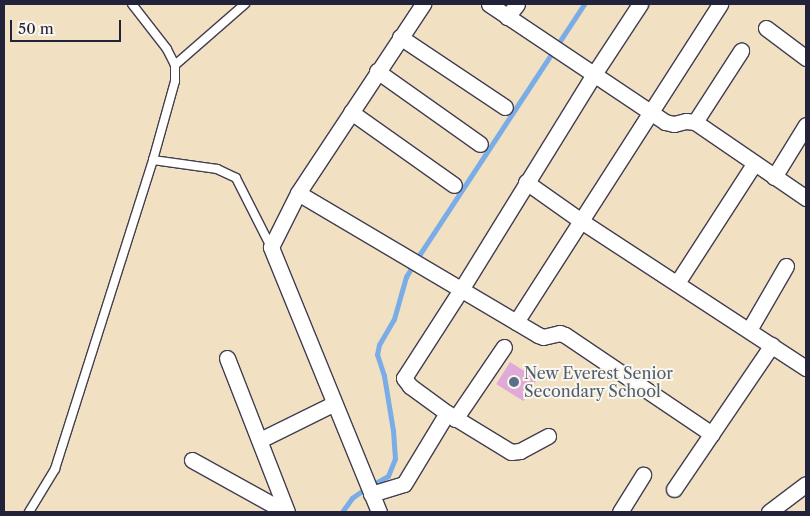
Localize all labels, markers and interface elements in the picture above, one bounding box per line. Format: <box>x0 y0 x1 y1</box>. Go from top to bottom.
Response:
scale bar <box>12 10 124 42</box>
text: 50 m <box>18 19 54 38</box>
place label: New Everest Senior Secondary School <box>524 363 673 401</box>
marker: New Everest Senior Secondary School <box>508 376 520 388</box>

